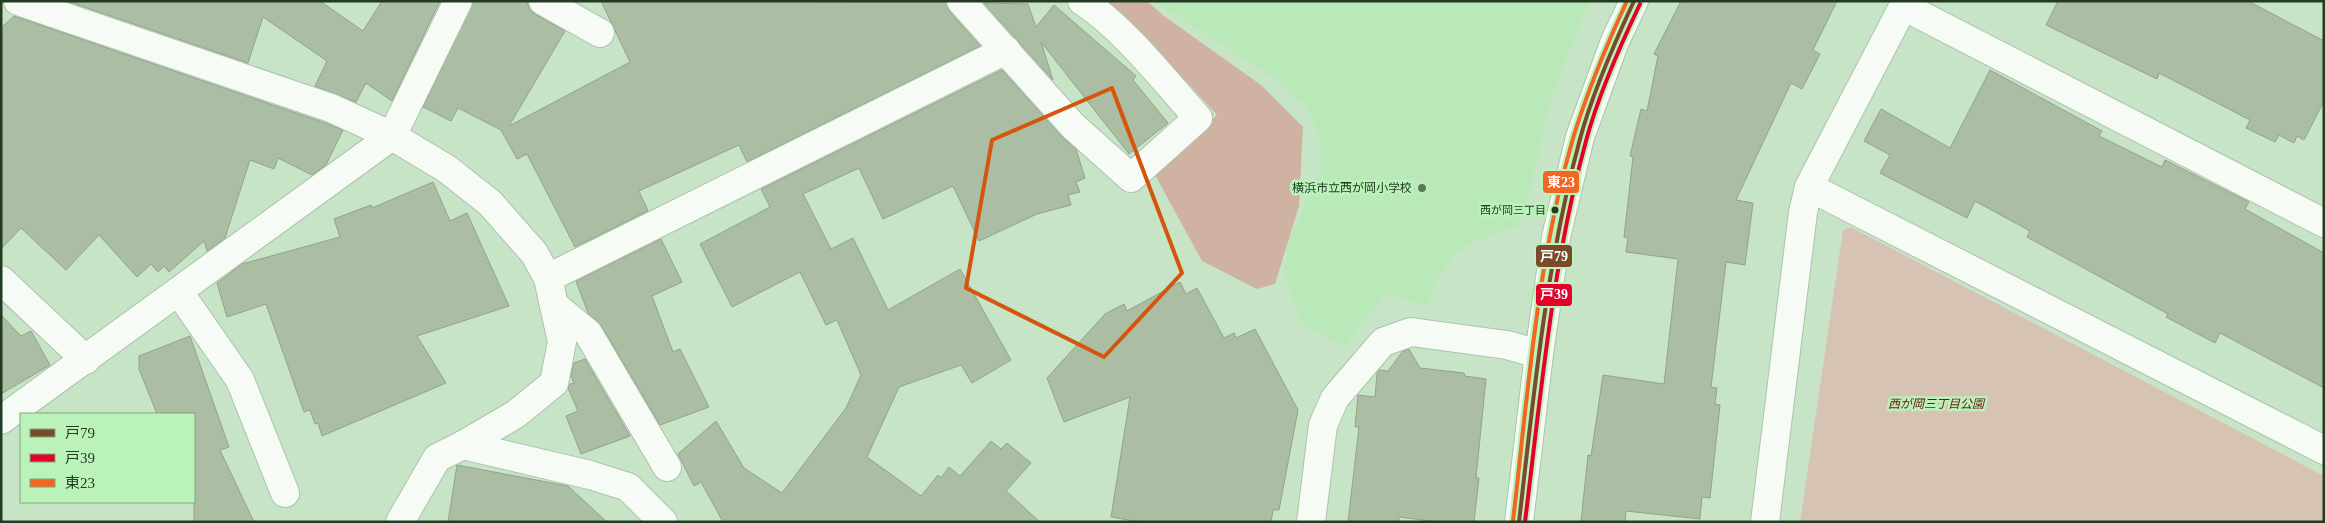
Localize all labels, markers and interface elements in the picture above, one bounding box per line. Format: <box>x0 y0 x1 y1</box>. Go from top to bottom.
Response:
line badge: 東23 <box>1542 170 1580 194</box>
text: 東23 <box>1547 175 1575 190</box>
place label: 横浜市立西が岡小学校 <box>1292 181 1412 195</box>
marker: 横浜市立西が岡小学校 <box>1416 182 1428 194</box>
place label: 西が岡三丁目 <box>1480 204 1546 216</box>
marker: 西が岡三丁目 <box>1550 205 1560 215</box>
line badge: 戸79 <box>1535 244 1573 268</box>
text: 戸79 <box>1540 249 1568 264</box>
line badge: 戸39 <box>1535 283 1573 307</box>
text: 戸39 <box>1540 287 1568 302</box>
park label: 西が岡三丁目公園 <box>1888 397 1986 411</box>
legend <box>20 413 195 503</box>
text: 戸79 <box>65 425 95 441</box>
text: 戸39 <box>65 450 95 466</box>
text: 東23 <box>65 475 95 491</box>

